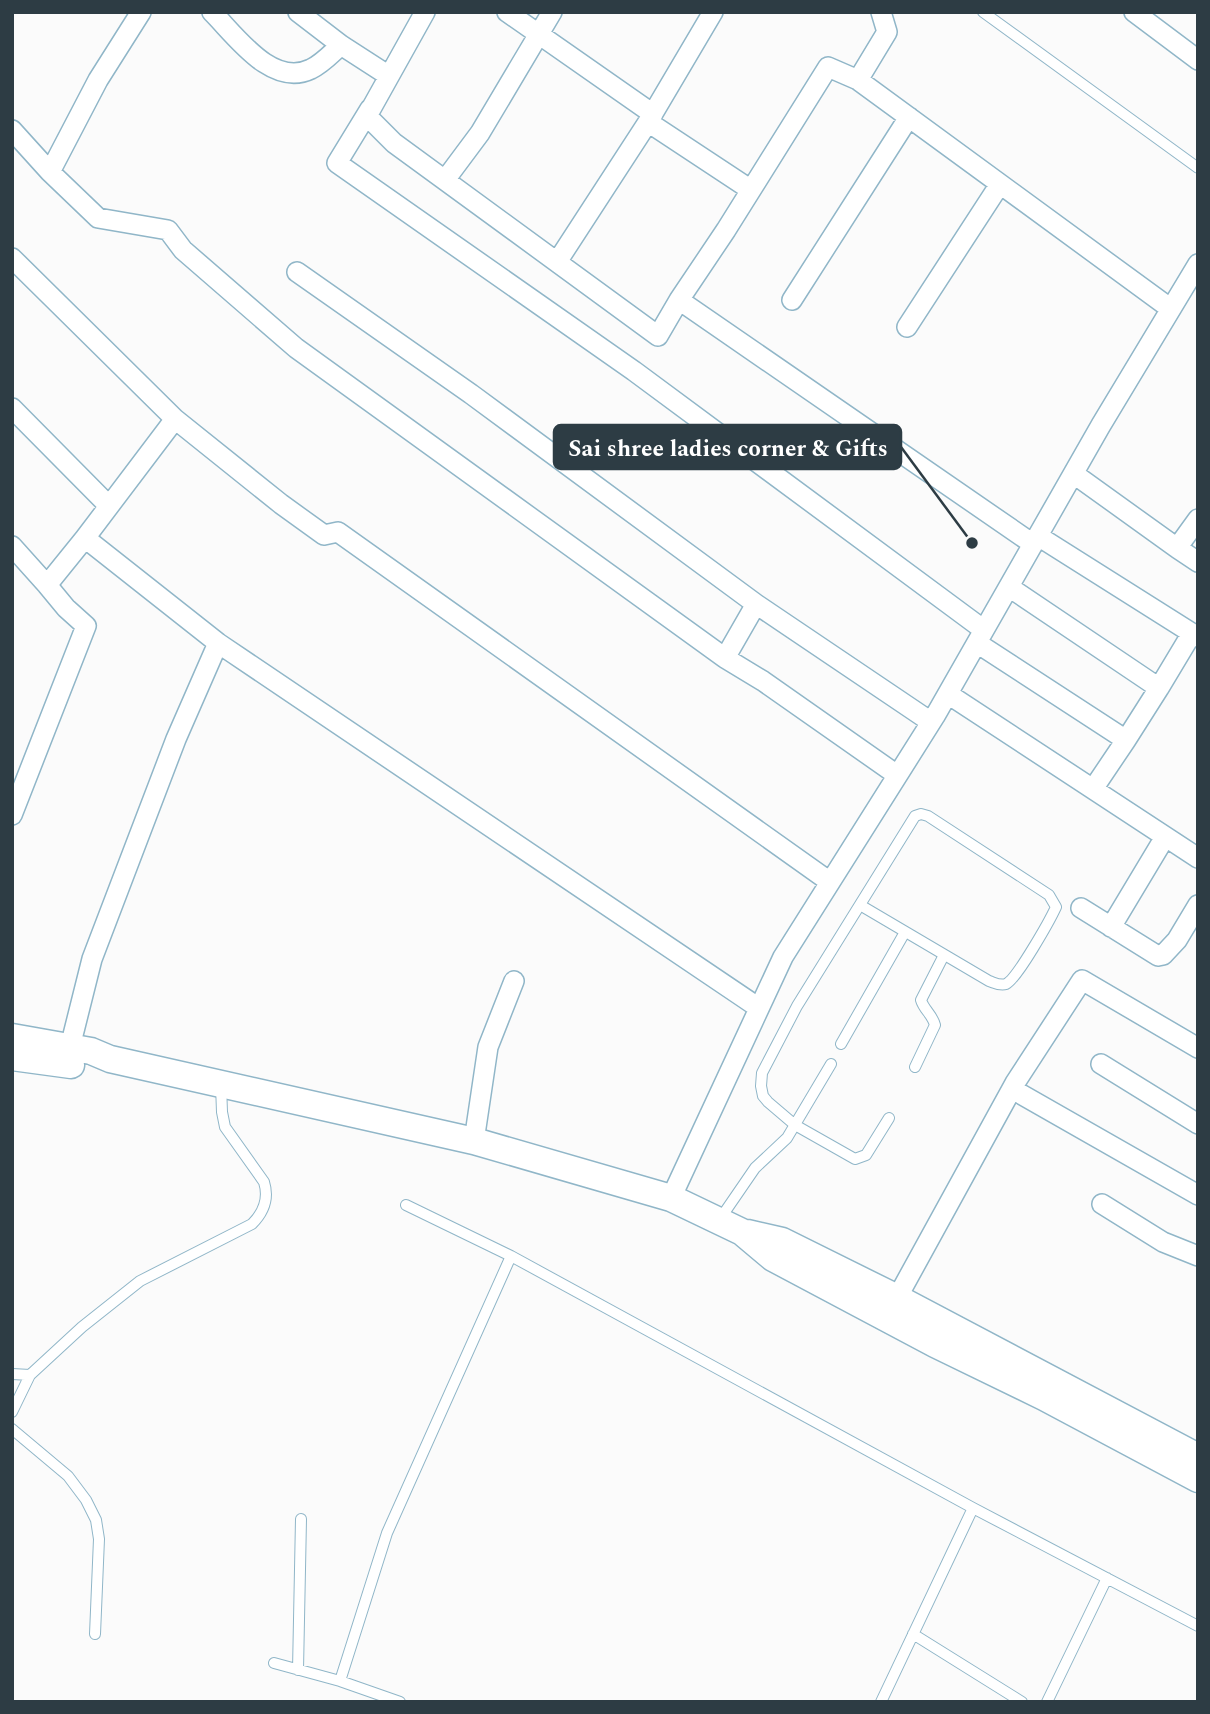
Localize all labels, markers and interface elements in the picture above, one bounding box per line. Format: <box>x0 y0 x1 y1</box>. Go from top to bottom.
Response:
callout: Sai shree ladies corner & Gifts <box>554 425 901 469</box>
text: Sai shree ladies corner & Gifts <box>568 432 888 467</box>

